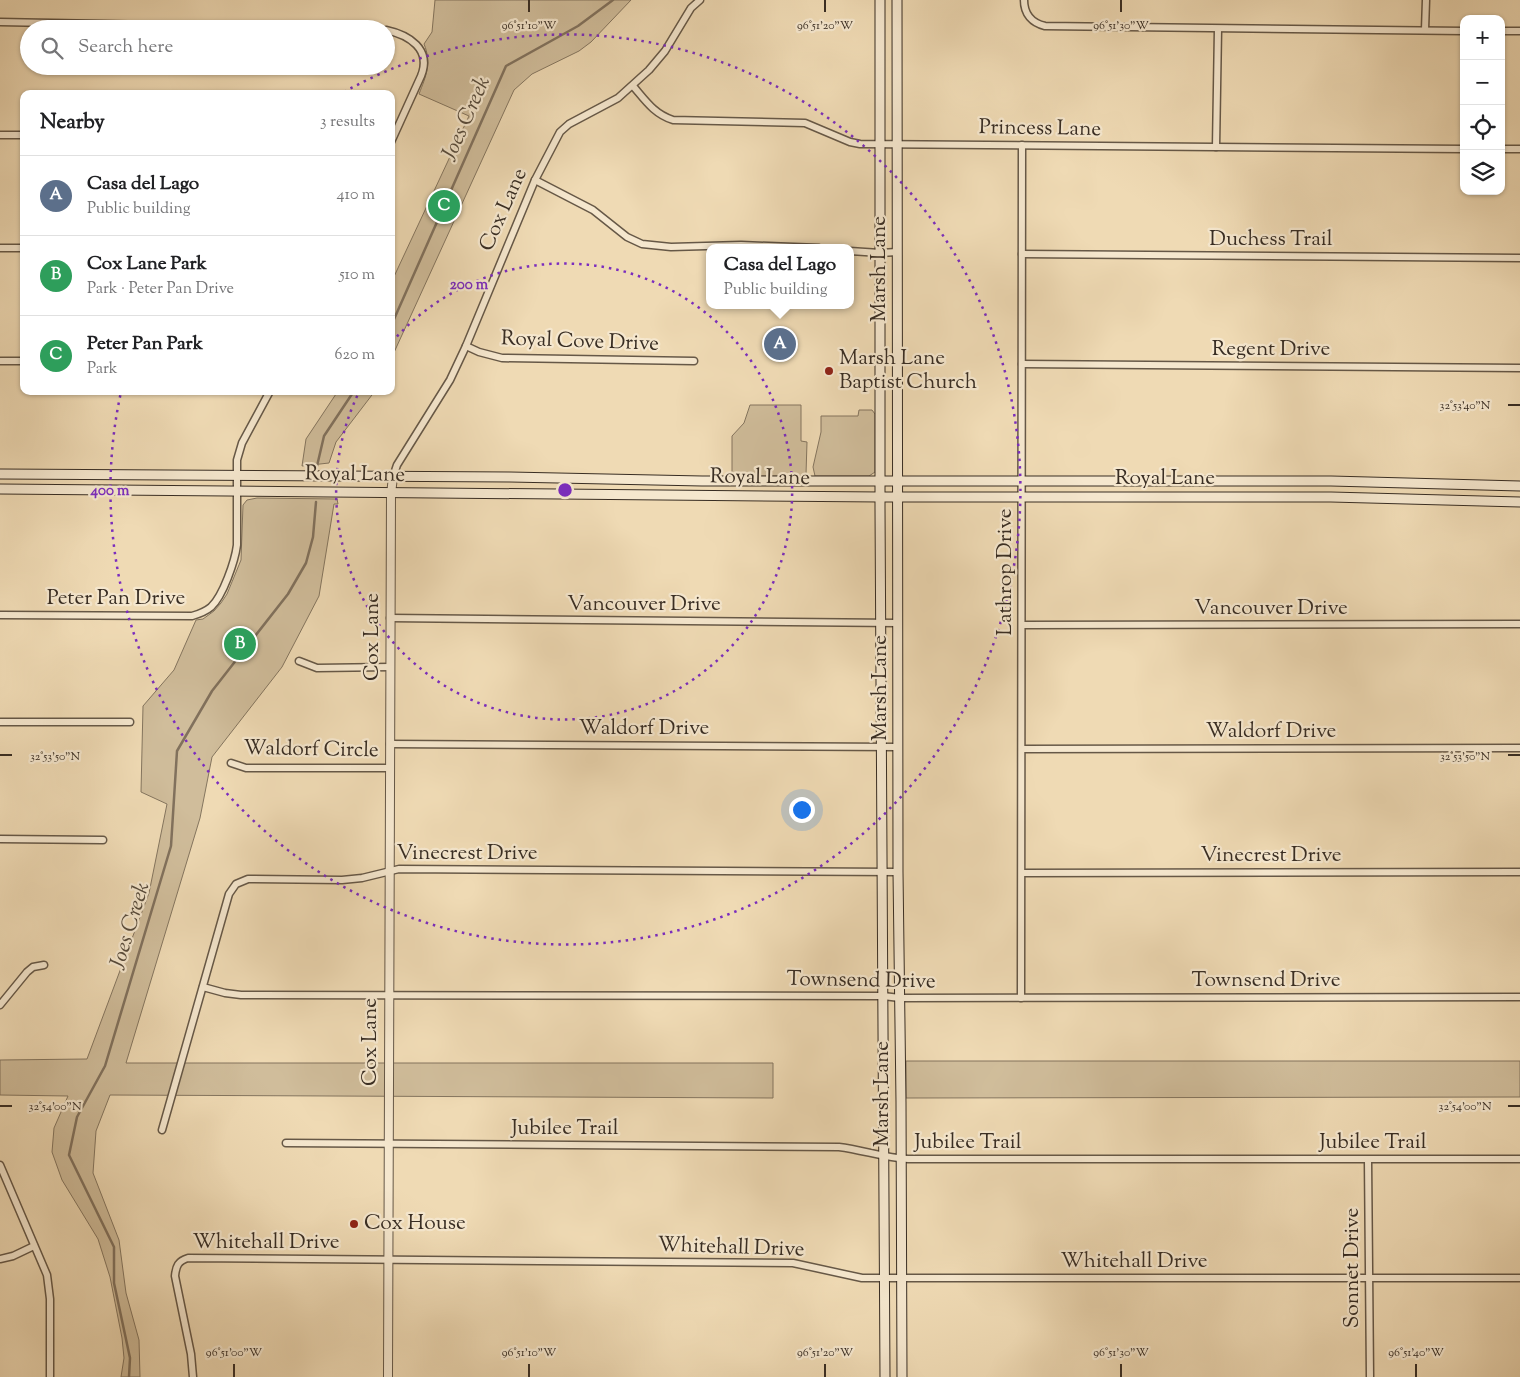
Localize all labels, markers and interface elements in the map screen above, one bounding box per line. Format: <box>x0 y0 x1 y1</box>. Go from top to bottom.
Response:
map controls <box>1460 15 1505 195</box>
button: + <box>1460 15 1505 60</box>
text: 96°51'10"W <box>502 17 557 35</box>
text: 96°51'20"W <box>797 17 854 35</box>
text: 96°51'30"W <box>1093 17 1149 35</box>
search box <box>20 20 395 75</box>
icon: search <box>38 34 66 62</box>
text: Search here <box>78 34 173 61</box>
button: − <box>1460 60 1505 105</box>
water label: Joes Creek <box>434 72 500 167</box>
button: locate <box>1460 105 1505 150</box>
text: Nearby <box>40 108 105 138</box>
text: 3 results <box>320 111 375 134</box>
street label: Princess Lane <box>979 113 1101 145</box>
button: layers <box>1460 150 1505 195</box>
street label: Cox Lane <box>472 164 536 256</box>
text: Casa del Lago <box>87 171 199 198</box>
text: A <box>50 184 63 207</box>
text: 410 m <box>337 184 375 207</box>
pin: C <box>428 187 460 225</box>
text: Public building <box>87 198 191 221</box>
street label: Marsh Lane <box>865 216 895 322</box>
street label: Duchess Trail <box>1209 225 1333 255</box>
popup <box>706 244 854 309</box>
text: Cox Lane Park <box>87 251 207 278</box>
text: Casa del Lago <box>724 252 836 279</box>
text: B <box>51 264 61 287</box>
text: 510 m <box>339 264 375 287</box>
text: 200 m <box>450 275 489 296</box>
text: Park · Peter Pan Drive <box>87 278 234 301</box>
text: Public building <box>724 279 827 302</box>
street label: Royal Cove Drive <box>500 324 660 360</box>
pin: A <box>764 325 796 363</box>
text: Peter Pan Park <box>87 331 203 358</box>
street label: Regent Drive <box>1212 335 1330 365</box>
text: C <box>50 344 62 367</box>
text: 620 m <box>335 344 375 367</box>
place label: Marsh Lane Baptist Church <box>839 344 977 398</box>
text: Park <box>87 358 118 381</box>
marker: Marsh Lane Baptist Church <box>823 365 835 377</box>
text: 32°53'40"N <box>1440 397 1491 415</box>
street label: Royal Lane <box>305 459 405 491</box>
street label: Royal Lane <box>710 462 810 494</box>
street label: Royal Lane <box>1115 464 1215 494</box>
text: 400 m <box>90 481 130 502</box>
centre of rings <box>556 481 574 499</box>
street label: Lathrop Drive <box>991 508 1021 636</box>
street label: Peter Pan Drive <box>47 584 185 614</box>
street label: Vancouver Drive <box>567 590 721 620</box>
street label: Cox Lane <box>358 593 388 681</box>
street label: Vancouver Drive <box>1194 594 1348 624</box>
pin: B <box>224 625 256 663</box>
street label: Marsh Lane <box>866 635 896 741</box>
street label: Waldorf Drive <box>579 714 709 744</box>
street label: Waldorf Drive <box>1206 717 1336 747</box>
street label: Waldorf Circle <box>243 734 379 766</box>
text: 32°53'50"N <box>30 748 81 766</box>
text: 32°53'50"N <box>1440 748 1491 766</box>
your location <box>789 797 815 823</box>
street label: Vinecrest Drive <box>396 839 538 869</box>
street label: Vinecrest Drive <box>1200 841 1342 871</box>
water label: Joes Creek <box>102 879 159 974</box>
street label: Townsend Drive <box>786 965 936 997</box>
street label: Townsend Drive <box>1191 966 1341 996</box>
street label: Cox Lane <box>356 998 386 1086</box>
street label: Marsh Lane <box>868 1041 898 1147</box>
text: 32°54'00"N <box>29 1098 82 1116</box>
text: 32°54'00"N <box>1439 1098 1492 1116</box>
street label: Jubilee Trail <box>510 1114 619 1144</box>
street label: Jubilee Trail <box>913 1128 1022 1158</box>
street label: Jubilee Trail <box>1318 1128 1427 1158</box>
street label: Sonnet Drive <box>1338 1208 1368 1328</box>
place label: Cox House <box>364 1209 466 1239</box>
marker: Cox House <box>348 1218 360 1230</box>
street label: Whitehall Drive <box>192 1228 340 1258</box>
street label: Whitehall Drive <box>657 1230 805 1266</box>
street label: Whitehall Drive <box>1060 1247 1208 1277</box>
text: 96°51'00"W <box>206 1344 263 1362</box>
text: 96°51'10"W <box>502 1344 557 1362</box>
text: 96°51'20"W <box>797 1344 854 1362</box>
text: 96°51'30"W <box>1093 1344 1149 1362</box>
text: 96°51'40"W <box>1388 1344 1444 1362</box>

